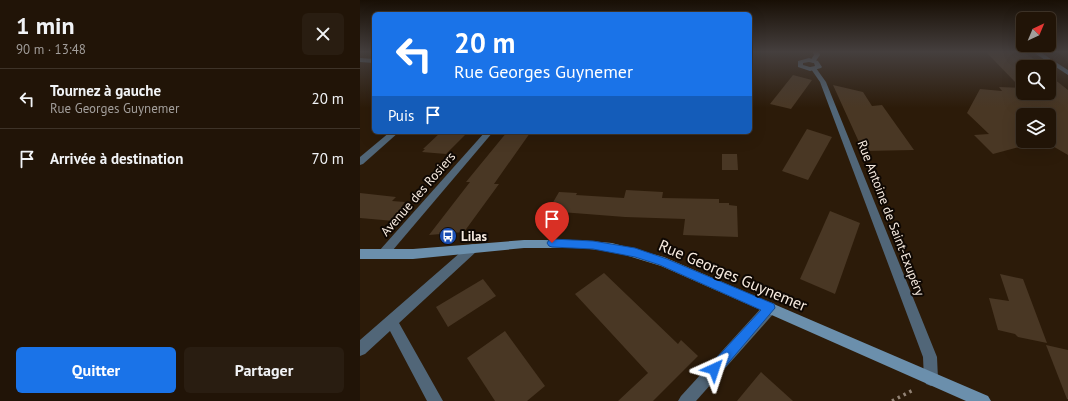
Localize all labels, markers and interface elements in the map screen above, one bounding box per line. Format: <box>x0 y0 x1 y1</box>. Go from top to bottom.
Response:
text: 1 min <box>16 10 75 41</box>
north arrow <box>1016 12 1056 52</box>
map controls <box>1016 12 1056 148</box>
button: close <box>302 13 344 55</box>
text: 20 m <box>454 24 515 61</box>
icon: left <box>388 28 440 80</box>
text: 90 m · 13:48 <box>16 41 86 58</box>
text: Rue Georges Guynemer <box>454 60 633 83</box>
button: search <box>1016 60 1056 100</box>
text: Tournez à gauche <box>50 81 161 100</box>
icon: left <box>16 88 38 110</box>
text: 20 m <box>311 89 344 108</box>
text: Rue Georges Guynemer <box>50 100 179 117</box>
icon: arrive <box>422 104 444 126</box>
text: Puis <box>388 106 414 125</box>
button: layers <box>1016 108 1056 148</box>
street label: Rue Antoine de Saint-Exupéry <box>853 138 929 298</box>
icon: arrive <box>16 148 38 170</box>
street label: Avenue des Rosiers <box>377 148 459 240</box>
text: Arrivée à destination <box>50 149 183 168</box>
text: 70 m <box>311 149 344 168</box>
pin <box>535 202 569 243</box>
icon: arrive <box>541 208 563 230</box>
bus stop icon: Lilas <box>438 226 458 246</box>
place label: Lilas <box>461 228 487 245</box>
street label: Rue Georges Guynemer <box>656 235 811 316</box>
button: Quitter <box>16 347 176 393</box>
button: Partager <box>184 347 344 393</box>
position arrow <box>693 348 735 390</box>

